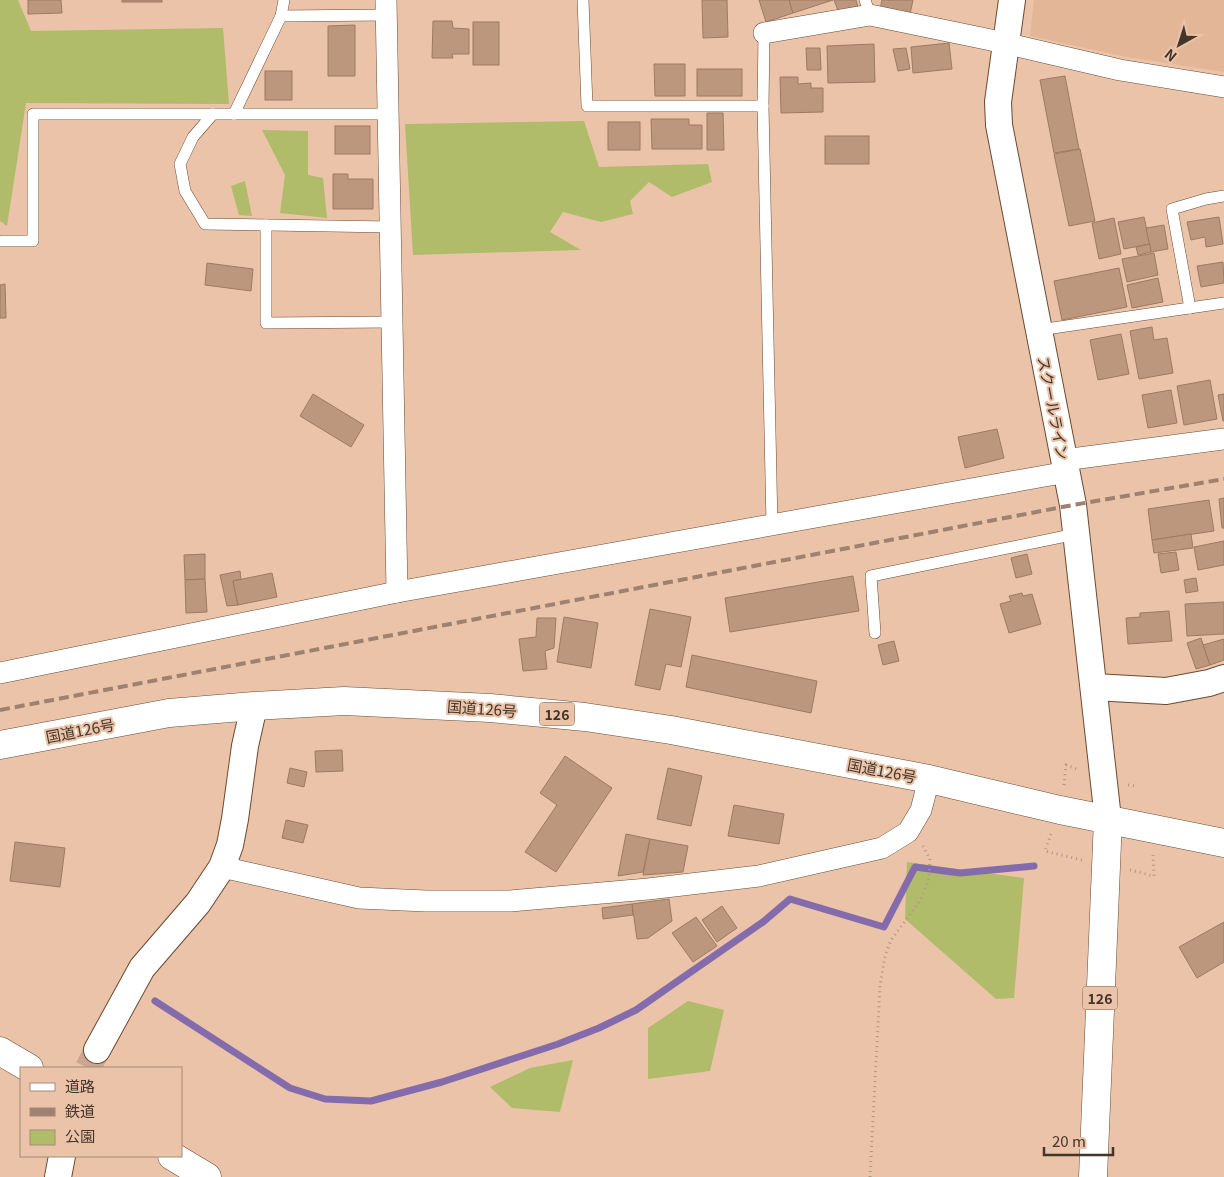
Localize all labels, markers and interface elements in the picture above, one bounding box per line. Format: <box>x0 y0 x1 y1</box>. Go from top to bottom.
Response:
north arrow <box>1154 20 1204 70</box>
text: N <box>1160 45 1181 67</box>
street label: スクールライン <box>1034 354 1074 462</box>
street label: 国道126号 <box>446 695 518 721</box>
road number: 126 <box>540 702 574 726</box>
street label: 国道126号 <box>44 713 116 747</box>
street label: 国道126号 <box>846 753 918 787</box>
road number: 126 <box>1082 986 1118 1010</box>
legend <box>20 1067 182 1157</box>
text: 道路 <box>65 1075 95 1096</box>
text: 鉄道 <box>65 1100 95 1121</box>
scale bar <box>1044 1124 1113 1156</box>
text: 公園 <box>65 1125 95 1146</box>
text: 20 m <box>1052 1130 1086 1151</box>

